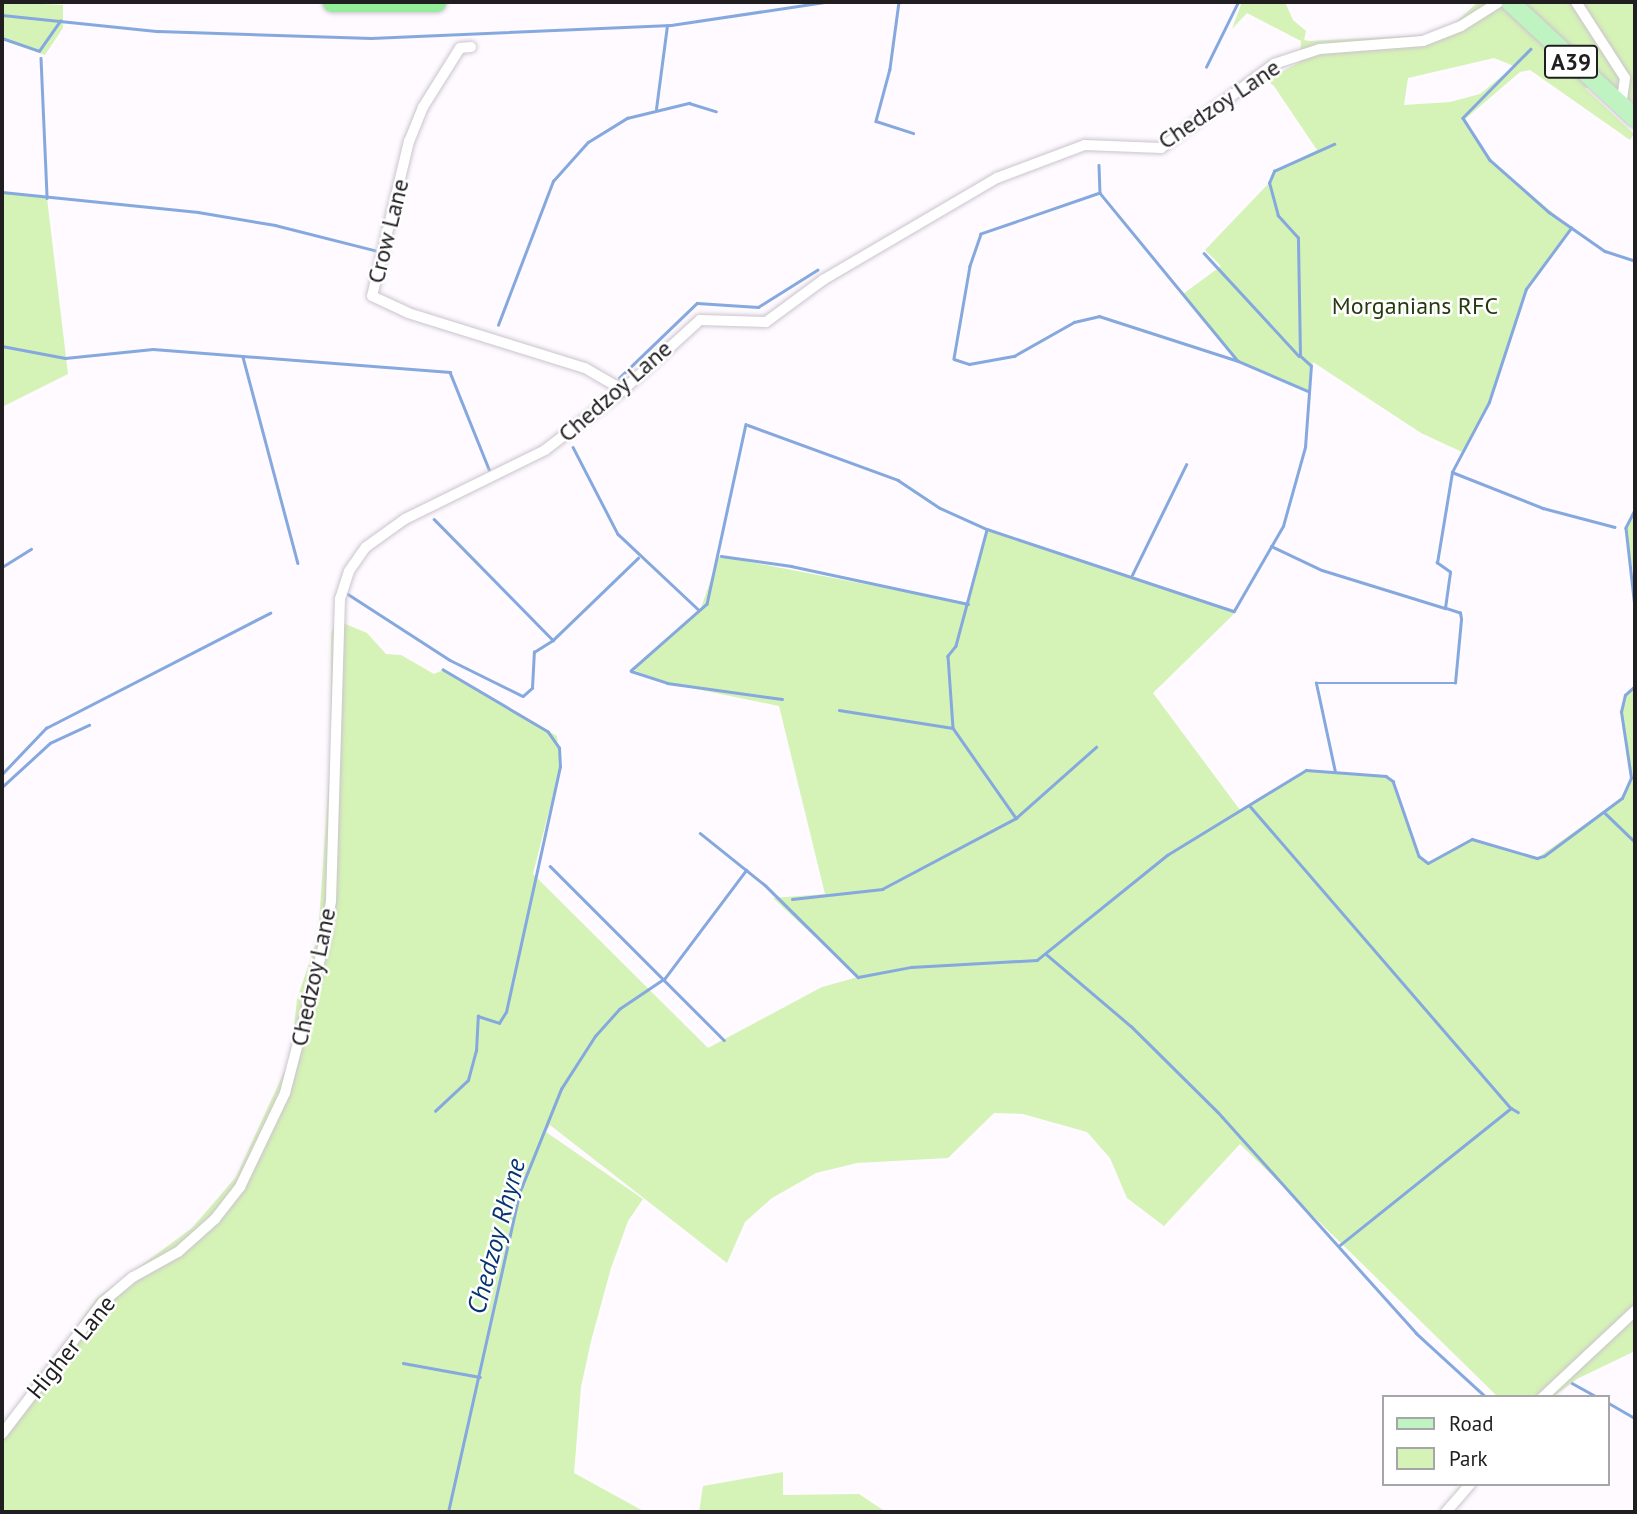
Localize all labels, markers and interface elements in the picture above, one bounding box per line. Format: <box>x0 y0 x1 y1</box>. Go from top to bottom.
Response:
road number: A39 <box>1543 43 1599 82</box>
street label: Chedzoy Lane <box>1152 52 1286 156</box>
street label: Crow Lane <box>361 175 415 287</box>
park label: Morganians RFC <box>1332 292 1498 320</box>
street label: Chedzoy Lane <box>552 334 678 448</box>
street label: Chedzoy Lane <box>284 905 342 1049</box>
water label: Chedzoy Rhyne <box>460 1155 532 1317</box>
street label: Higher Lane <box>21 1290 121 1404</box>
legend <box>1382 1395 1609 1486</box>
text: Road <box>1449 1410 1493 1437</box>
text: Park <box>1449 1445 1488 1472</box>

